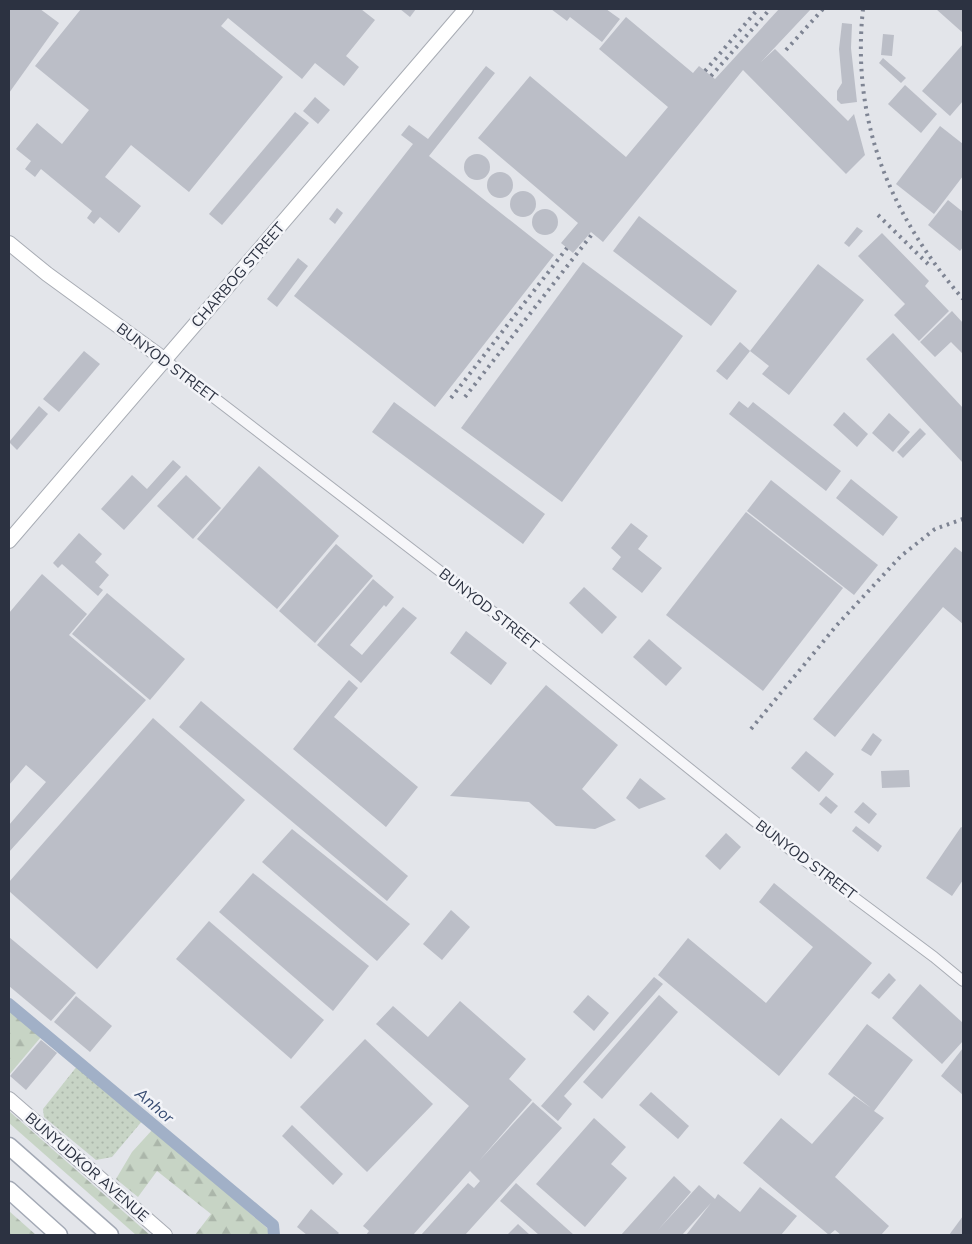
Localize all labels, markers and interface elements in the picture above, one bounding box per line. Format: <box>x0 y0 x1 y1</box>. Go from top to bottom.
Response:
street label: CHARBOG STREET <box>187 218 289 332</box>
street label: BUNYOD STREET <box>113 319 221 407</box>
street label: BUNYOD STREET <box>435 564 543 654</box>
street label: BUNYOD STREET <box>752 816 860 904</box>
water label: Anhor <box>129 1082 179 1129</box>
street label: BUNYUDKOR AVENUE <box>21 1108 153 1226</box>

